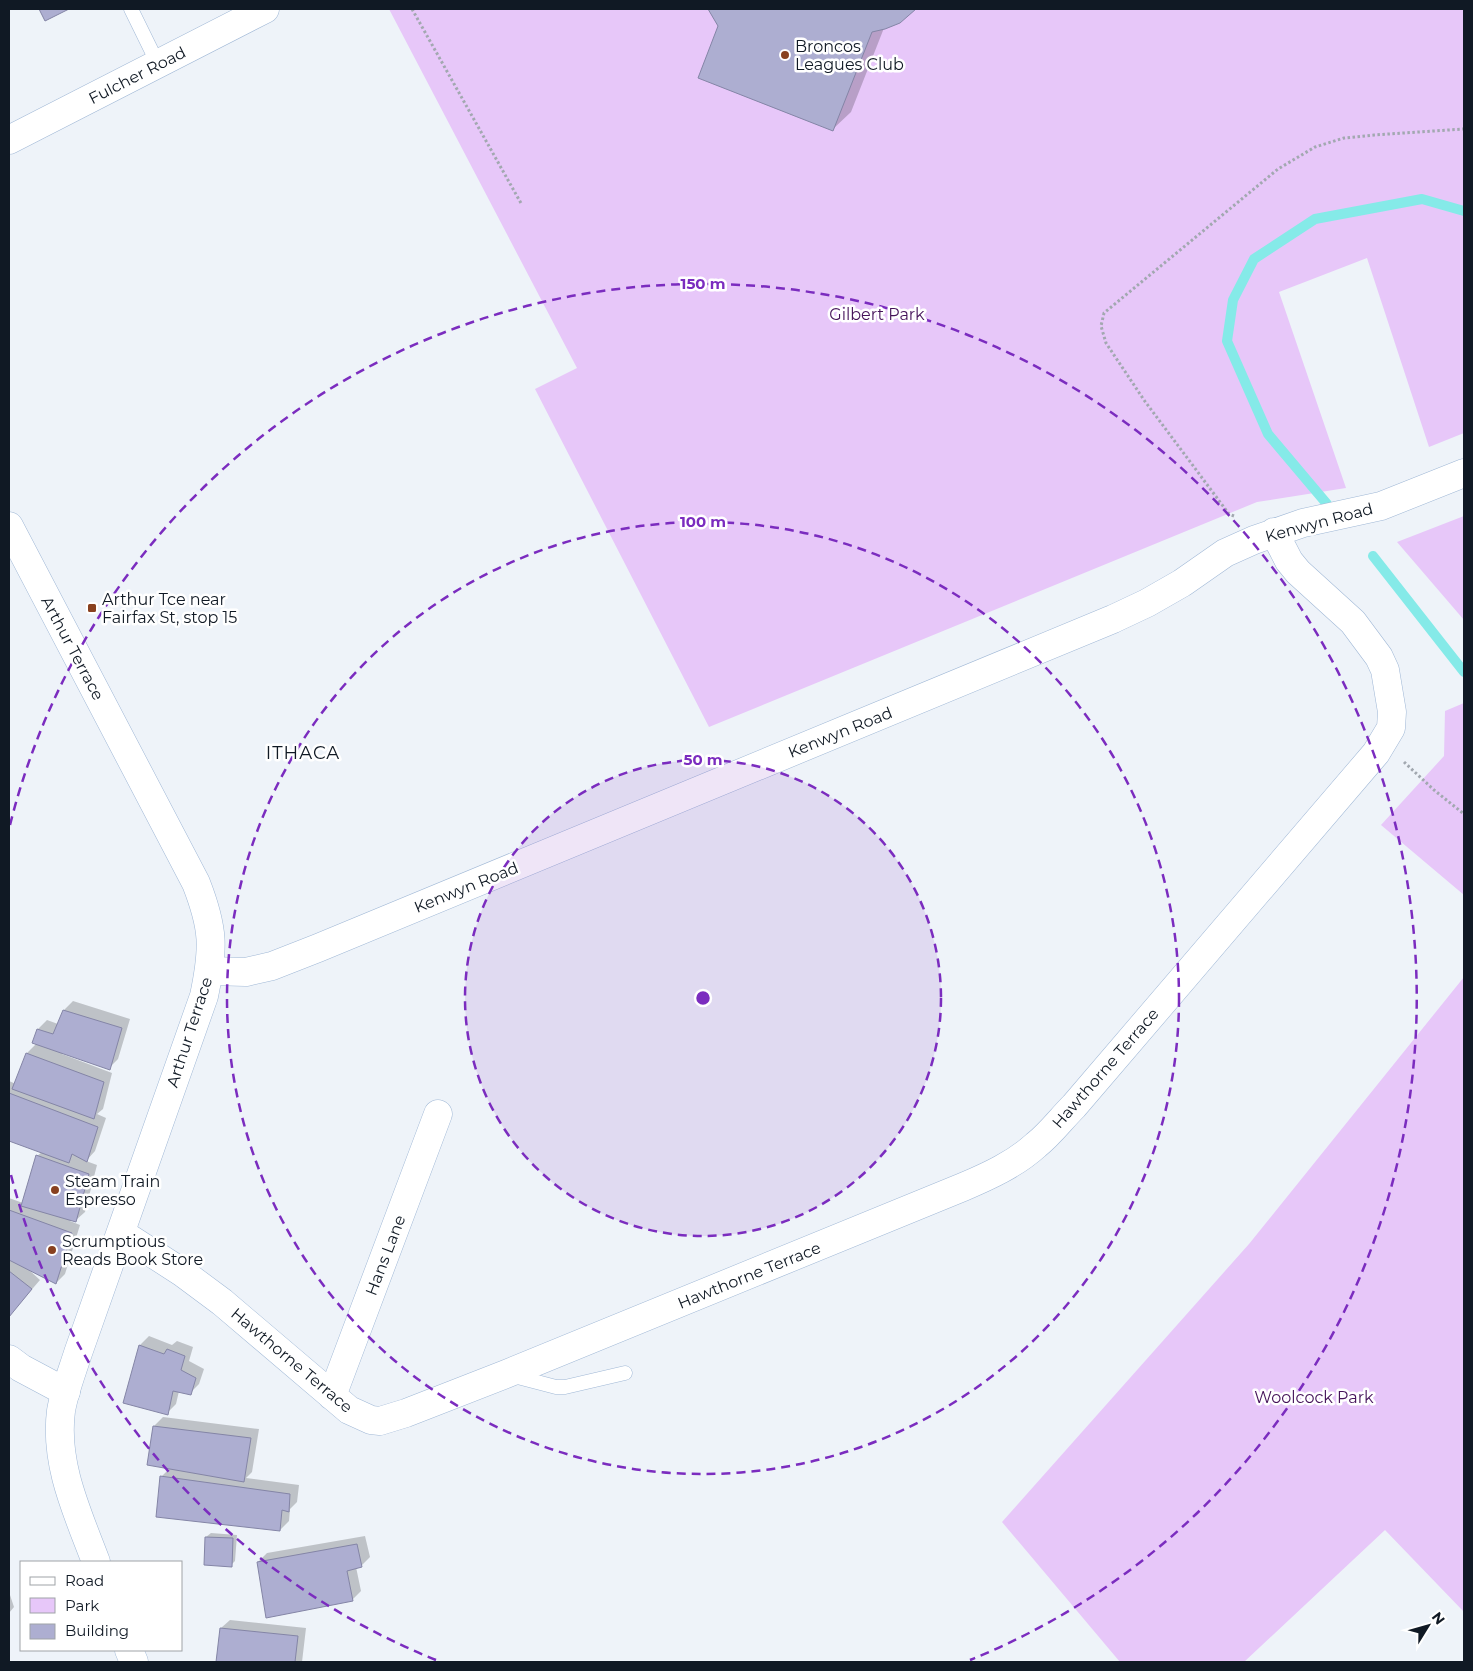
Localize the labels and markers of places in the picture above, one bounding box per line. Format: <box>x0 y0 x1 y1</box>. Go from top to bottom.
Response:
place label: Broncos Leagues Club <box>795 37 904 74</box>
marker: Broncos Leagues Club <box>779 49 791 61</box>
place label: Arthur Tce near Fairfax St, stop 15 <box>102 590 237 627</box>
marker: Arthur Tce near Fairfax St, stop 15 <box>86 602 98 614</box>
centre of rings <box>694 989 712 1007</box>
place label: Steam Train Espresso <box>65 1172 160 1209</box>
marker: Steam Train Espresso <box>49 1184 61 1196</box>
place label: Scrumptious Reads Book Store <box>62 1232 203 1269</box>
marker: Scrumptious Reads Book Store <box>46 1244 58 1256</box>

